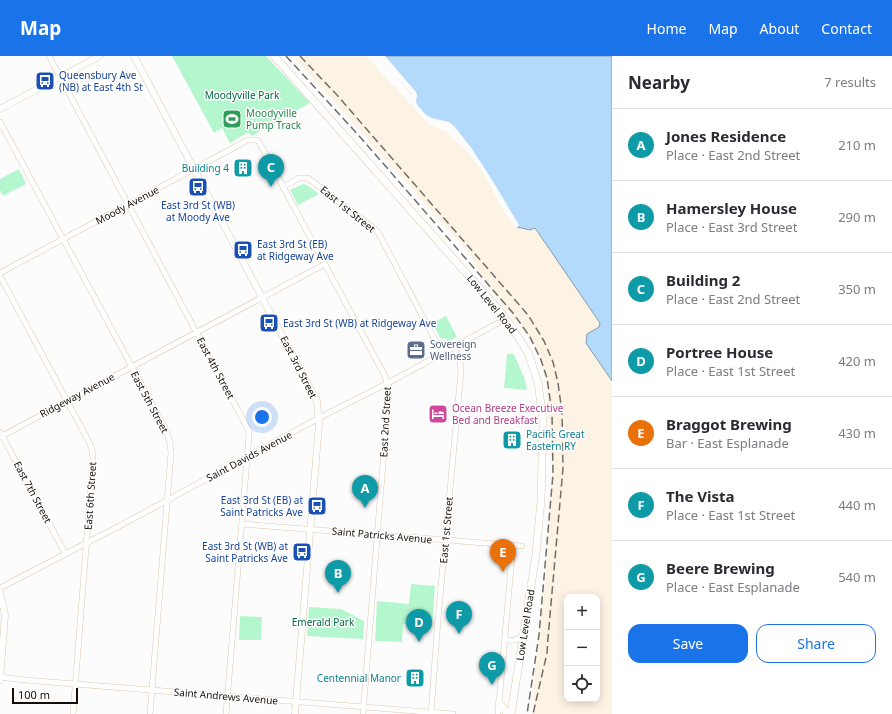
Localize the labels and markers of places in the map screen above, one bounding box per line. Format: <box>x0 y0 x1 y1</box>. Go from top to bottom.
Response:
place label: Queensbury Ave (NB) at East 4th St <box>59 68 143 94</box>
bus stop icon: Queensbury Ave (NB) at East 4th St <box>34 70 56 92</box>
place label: Moodyville Pump Track <box>246 106 302 132</box>
sports icon: Moodyville Pump Track <box>221 108 243 130</box>
pin: C <box>258 154 284 187</box>
building icon: Building 4 <box>232 157 254 179</box>
place label: Building 4 <box>182 161 229 175</box>
bus stop icon: East 3rd St (WB) at Moody Ave <box>187 176 209 198</box>
place label: East 3rd St (WB) at Moody Ave <box>161 198 235 224</box>
place label: East 3rd St (EB) at Ridgeway Ave <box>257 237 334 263</box>
bus stop icon: East 3rd St (EB) at Ridgeway Ave <box>232 239 254 261</box>
bus stop icon: East 3rd St (WB) at Ridgeway Ave <box>258 312 280 334</box>
place label: East 3rd St (WB) at Ridgeway Ave <box>283 316 437 330</box>
place label: Sovereign Wellness <box>430 337 477 363</box>
office icon: Sovereign Wellness <box>405 339 427 361</box>
place label: Ocean Breeze Executive Bed and Breakfast <box>452 401 564 427</box>
hotel icon: Ocean Breeze Executive Bed and Breakfast <box>427 403 449 425</box>
place label: Pacific Great Eastern RY <box>526 427 585 453</box>
building icon: Pacific Great Eastern RY <box>501 429 523 451</box>
pin: A <box>352 475 378 508</box>
place label: East 3rd St (EB) at Saint Patricks Ave <box>220 493 303 519</box>
bus stop icon: East 3rd St (EB) at Saint Patricks Ave <box>306 495 328 517</box>
place label: East 3rd St (WB) at Saint Patricks Ave <box>202 539 288 565</box>
pin: E <box>490 539 516 572</box>
bus stop icon: East 3rd St (WB) at Saint Patricks Ave <box>291 541 313 563</box>
pin: B <box>325 560 351 593</box>
pin: F <box>446 601 472 634</box>
pin: D <box>406 609 432 642</box>
pin: G <box>479 652 505 685</box>
building icon: Centennial Manor <box>404 667 426 689</box>
place label: Centennial Manor <box>317 671 401 685</box>

